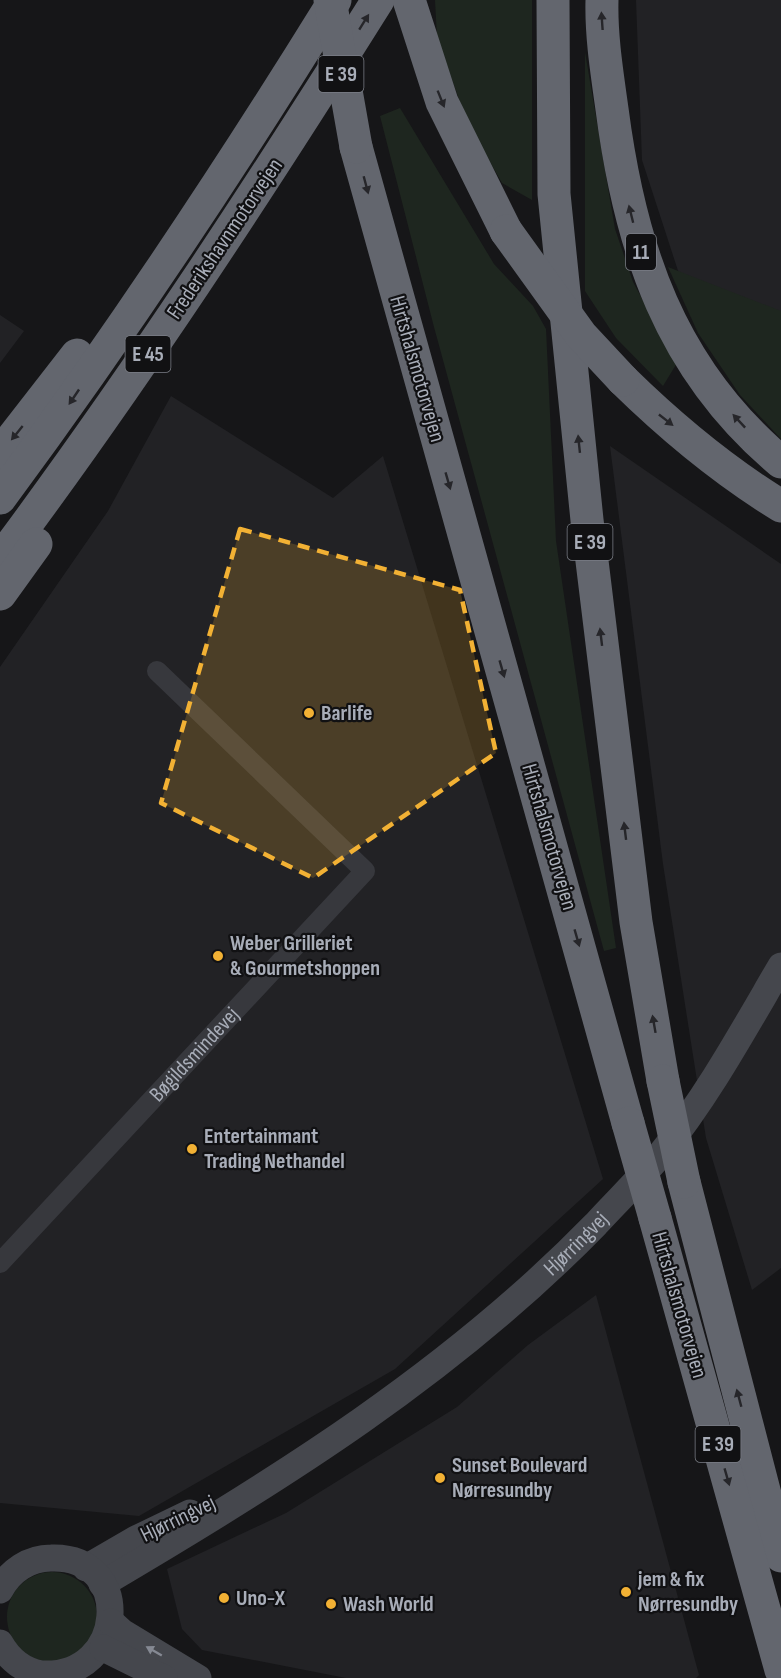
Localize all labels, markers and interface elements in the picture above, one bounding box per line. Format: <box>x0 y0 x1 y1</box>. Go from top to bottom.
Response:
one-way arrow <box>598 11 607 30</box>
one-way arrow <box>359 14 370 30</box>
road number: E 39 <box>318 56 364 92</box>
one-way arrow <box>437 90 446 108</box>
street label: Frederikshavnmotorvejen <box>161 154 289 324</box>
one-way arrow <box>362 176 371 194</box>
one-way arrow <box>625 204 635 223</box>
road number: 11 <box>626 234 656 270</box>
street label: Hirtshalsmotorvejen <box>383 293 451 445</box>
road number: E 45 <box>126 336 170 372</box>
one-way arrow <box>68 388 80 404</box>
one-way arrow <box>658 413 674 426</box>
one-way arrow <box>732 414 746 429</box>
one-way arrow <box>10 425 23 441</box>
one-way arrow <box>574 434 584 453</box>
one-way arrow <box>444 473 453 491</box>
road number: E 39 <box>568 524 612 560</box>
one-way arrow <box>597 628 606 647</box>
one-way arrow <box>498 660 507 678</box>
place label: Barlife <box>321 700 372 727</box>
marker: Barlife <box>302 706 316 720</box>
street label: Hirtshalsmotorvejen <box>515 761 583 913</box>
one-way arrow <box>620 821 630 840</box>
one-way arrow <box>572 929 582 947</box>
place label: Weber Grilleriet & Gourmetshoppen <box>230 930 380 982</box>
marker: Weber Grilleriet & Gourmetshoppen <box>211 949 225 963</box>
street label: Bøgildsmindevej <box>144 1001 245 1107</box>
one-way arrow <box>649 1014 658 1033</box>
place label: Entertainmant Trading Nethandel <box>204 1123 345 1175</box>
marker: Entertainmant Trading Nethandel <box>185 1142 199 1156</box>
street label: Hjørringvej <box>538 1206 614 1282</box>
street label: Hirtshalsmotorvejen <box>645 1229 713 1381</box>
one-way arrow <box>733 1389 743 1407</box>
road number: E 39 <box>696 1426 740 1462</box>
place label: Sunset Boulevard Nørresundby <box>452 1452 587 1504</box>
one-way arrow <box>723 1468 732 1486</box>
marker: Sunset Boulevard Nørresundby <box>433 1471 447 1485</box>
street label: Hjørringvej <box>136 1489 220 1549</box>
place label: jem & fix Nørresundby <box>637 1566 738 1618</box>
place label: Uno-X <box>236 1585 286 1612</box>
marker: jem & fix Nørresundby <box>619 1585 633 1599</box>
marker: Uno-X <box>217 1591 231 1605</box>
place label: Wash World <box>343 1591 434 1618</box>
marker: Wash World <box>324 1597 338 1611</box>
one-way arrow <box>146 1645 162 1656</box>

